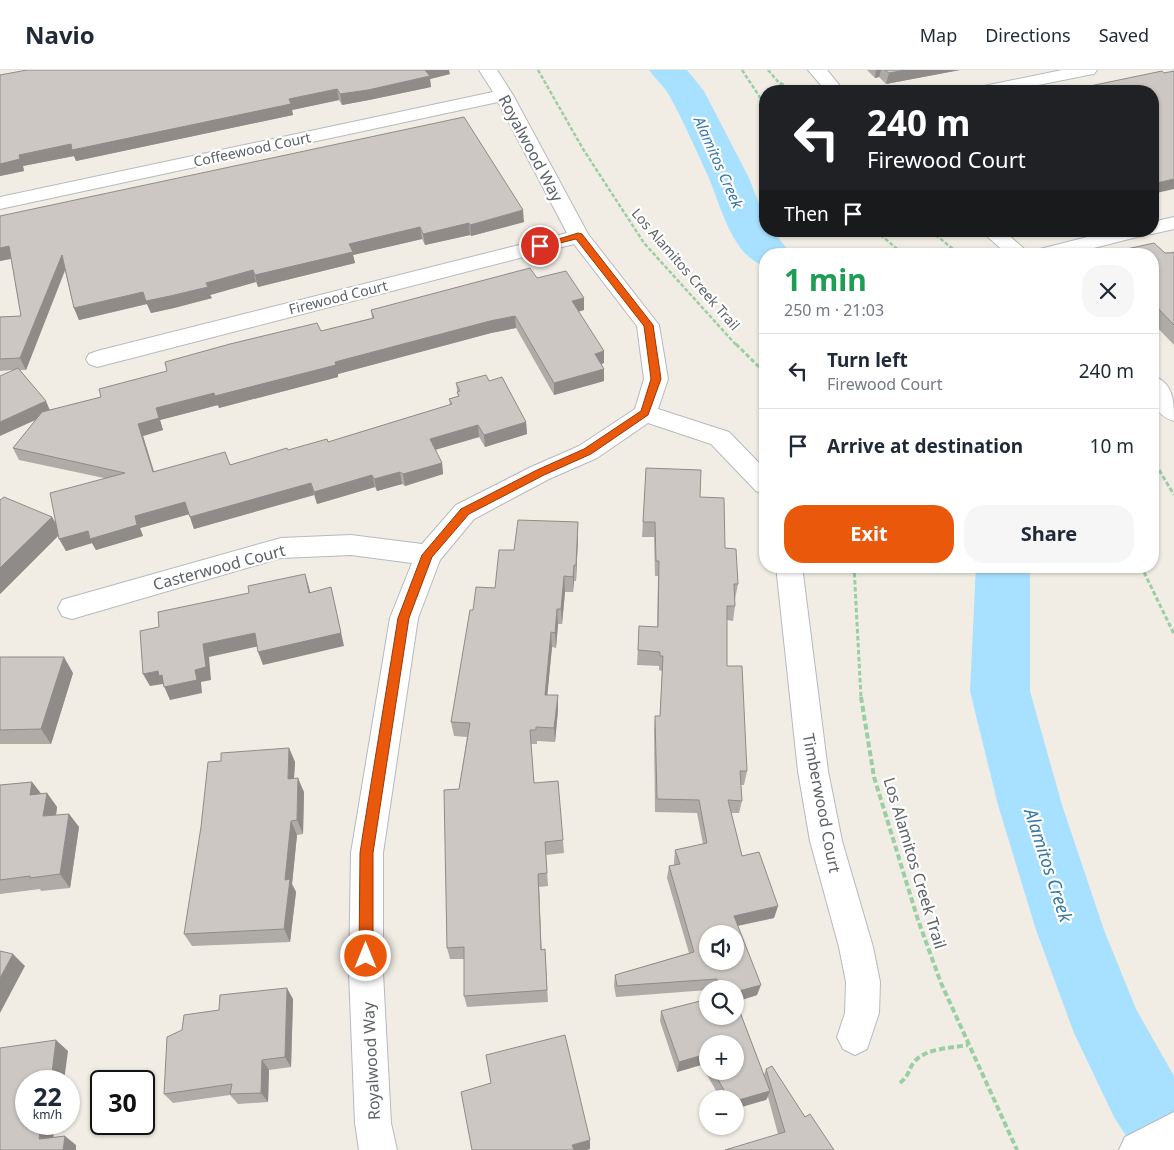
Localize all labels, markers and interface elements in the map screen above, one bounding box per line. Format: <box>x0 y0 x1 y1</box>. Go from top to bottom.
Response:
text: Navio <box>25 18 95 51</box>
text: Map <box>920 23 957 47</box>
text: Directions <box>985 23 1071 47</box>
text: Saved <box>1099 23 1149 47</box>
street label: Royalwood Way <box>494 91 569 206</box>
text: 240 m <box>867 99 970 146</box>
icon: left <box>784 105 849 170</box>
water label: Alamitos Creek <box>689 112 748 212</box>
street label: Coffeewood Court <box>192 127 312 171</box>
text: Firewood Court <box>867 144 1026 174</box>
icon: arrive <box>839 200 867 228</box>
text: Then <box>784 201 829 227</box>
street label: Los Alamitos Creek Trail <box>628 204 744 334</box>
pin <box>519 225 561 267</box>
icon: arrive <box>526 232 554 260</box>
text: 1 min <box>784 259 867 300</box>
button: close <box>1082 265 1134 317</box>
street label: Firewood Court <box>287 276 389 318</box>
text: 250 m · 21:03 <box>784 299 884 321</box>
text: Turn left <box>827 347 908 373</box>
icon: left <box>784 357 812 385</box>
text: 240 m <box>1079 358 1134 384</box>
text: Firewood Court <box>827 373 942 395</box>
icon: arrive <box>784 432 812 460</box>
text: Arrive at destination <box>827 433 1023 459</box>
text: 10 m <box>1090 433 1134 459</box>
button: Exit <box>784 505 954 563</box>
button: Share <box>964 505 1134 563</box>
street label: Casterwood Court <box>150 539 288 595</box>
street label: Timberwood Court <box>798 731 846 875</box>
street label: Los Alamitos Creek Trail <box>878 775 952 951</box>
water label: Alamitos Creek <box>1019 803 1079 926</box>
map controls <box>699 925 744 1135</box>
button: sound <box>699 925 744 970</box>
position arrow <box>339 929 391 981</box>
button: search <box>699 980 744 1025</box>
street label: Royalwood Way <box>357 1001 385 1121</box>
button: + <box>699 1035 744 1080</box>
speed limit sign: 30 <box>90 1070 155 1135</box>
text: 22 <box>33 1079 62 1113</box>
button: − <box>699 1090 744 1135</box>
text: km/h <box>33 1106 62 1123</box>

